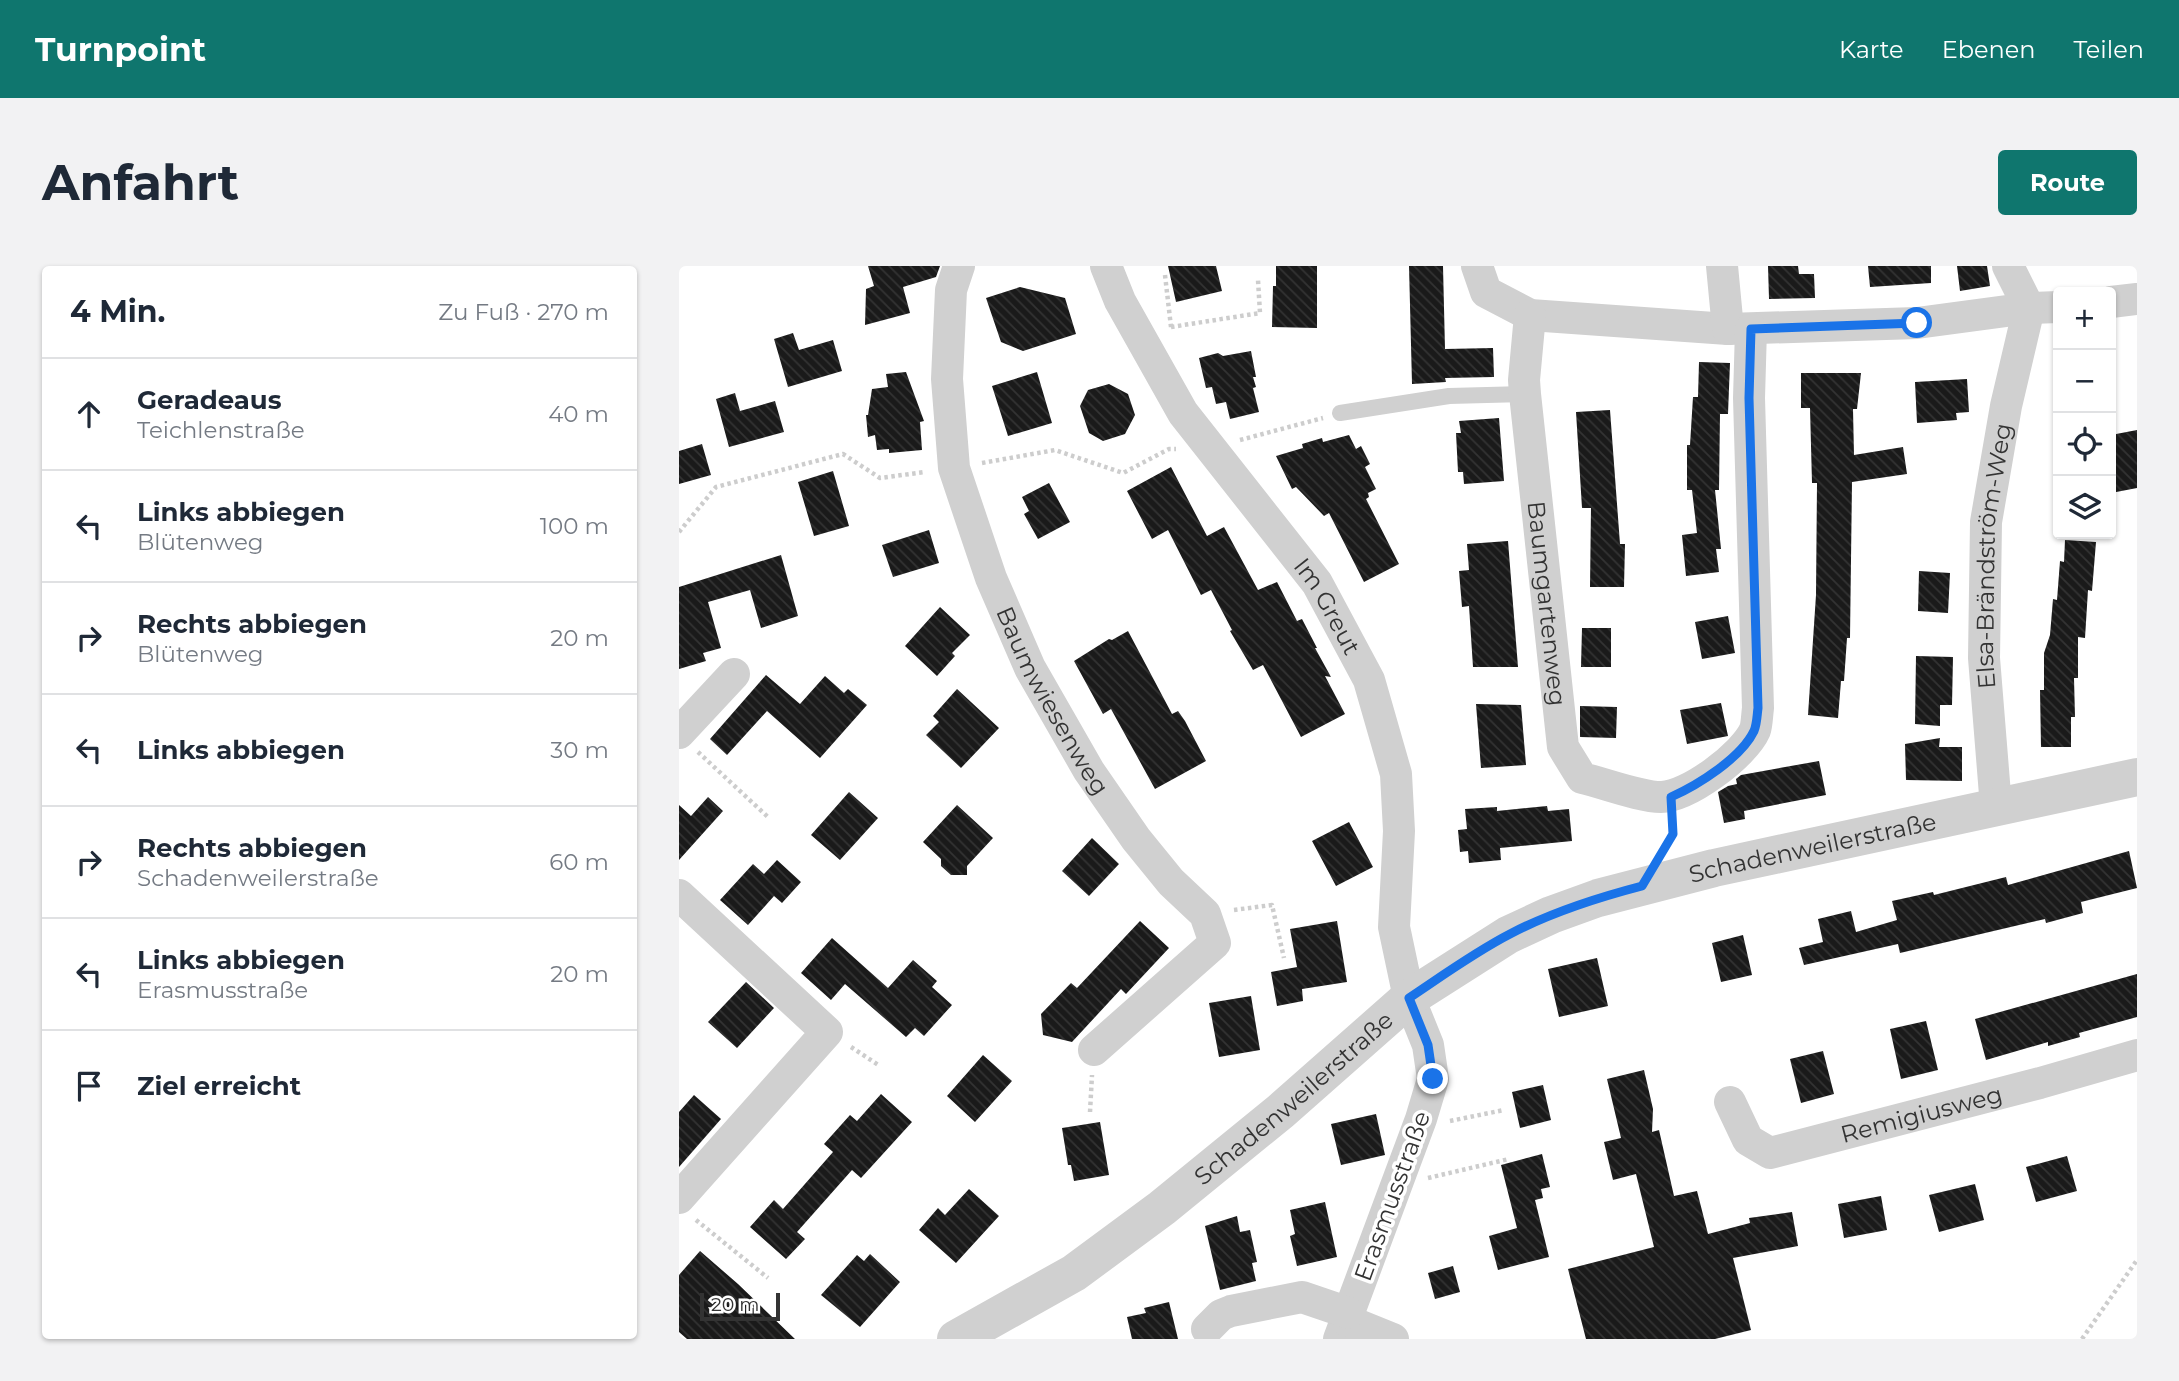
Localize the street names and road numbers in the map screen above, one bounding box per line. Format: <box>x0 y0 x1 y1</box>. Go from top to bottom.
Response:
street label: Elsa-Brändström-Weg <box>1969 421 2017 690</box>
street label: Baumgartenweg <box>1522 500 1573 707</box>
street label: Im Greut <box>1288 552 1367 660</box>
street label: Baumwiesenweg <box>991 602 1115 800</box>
street label: Schadenweilerstraße <box>1686 806 1939 888</box>
street label: Schadenweilerstraße <box>1188 1005 1399 1191</box>
street label: Remigiusweg <box>1837 1079 2005 1149</box>
street label: Erasmusstraße <box>1348 1107 1436 1285</box>

